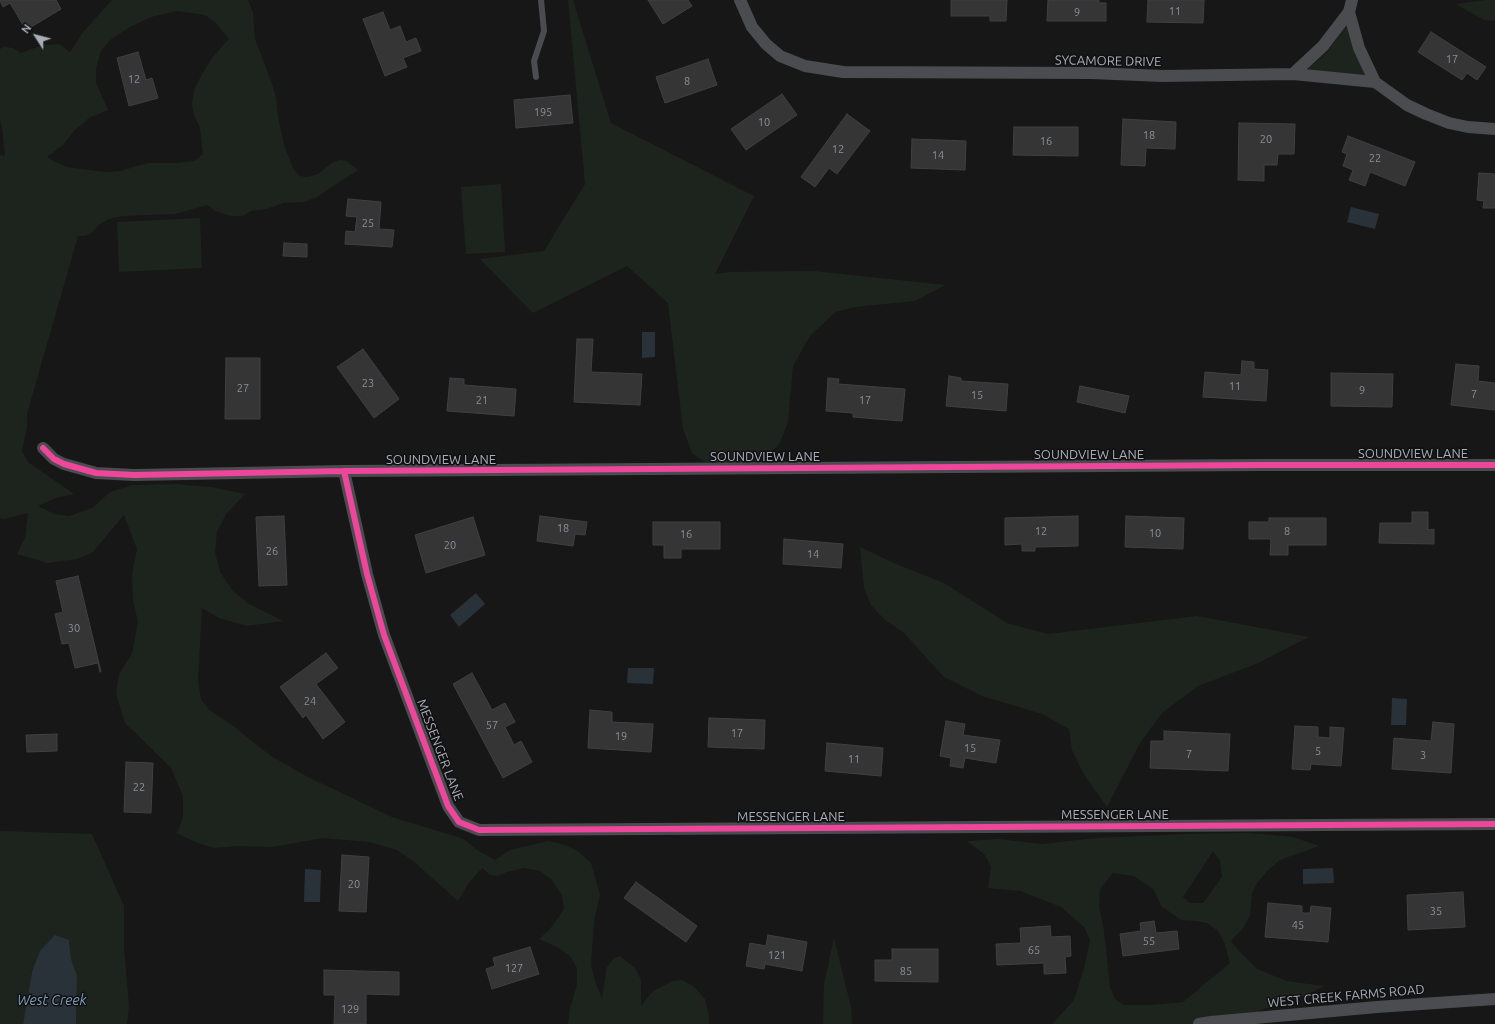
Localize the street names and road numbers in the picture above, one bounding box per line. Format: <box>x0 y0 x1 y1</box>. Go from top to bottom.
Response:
street label: SYCAMORE DRIVE <box>1055 52 1161 70</box>
street label: SOUNDVIEW LANE <box>1358 446 1468 462</box>
street label: SOUNDVIEW LANE <box>1034 447 1144 463</box>
street label: SOUNDVIEW LANE <box>710 449 820 465</box>
street label: SOUNDVIEW LANE <box>386 452 496 468</box>
street label: MESSENGER LANE <box>413 697 467 803</box>
street label: MESSENGER LANE <box>1061 807 1169 823</box>
street label: MESSENGER LANE <box>737 809 845 825</box>
street label: WEST CREEK FARMS ROAD <box>1267 981 1425 1011</box>

